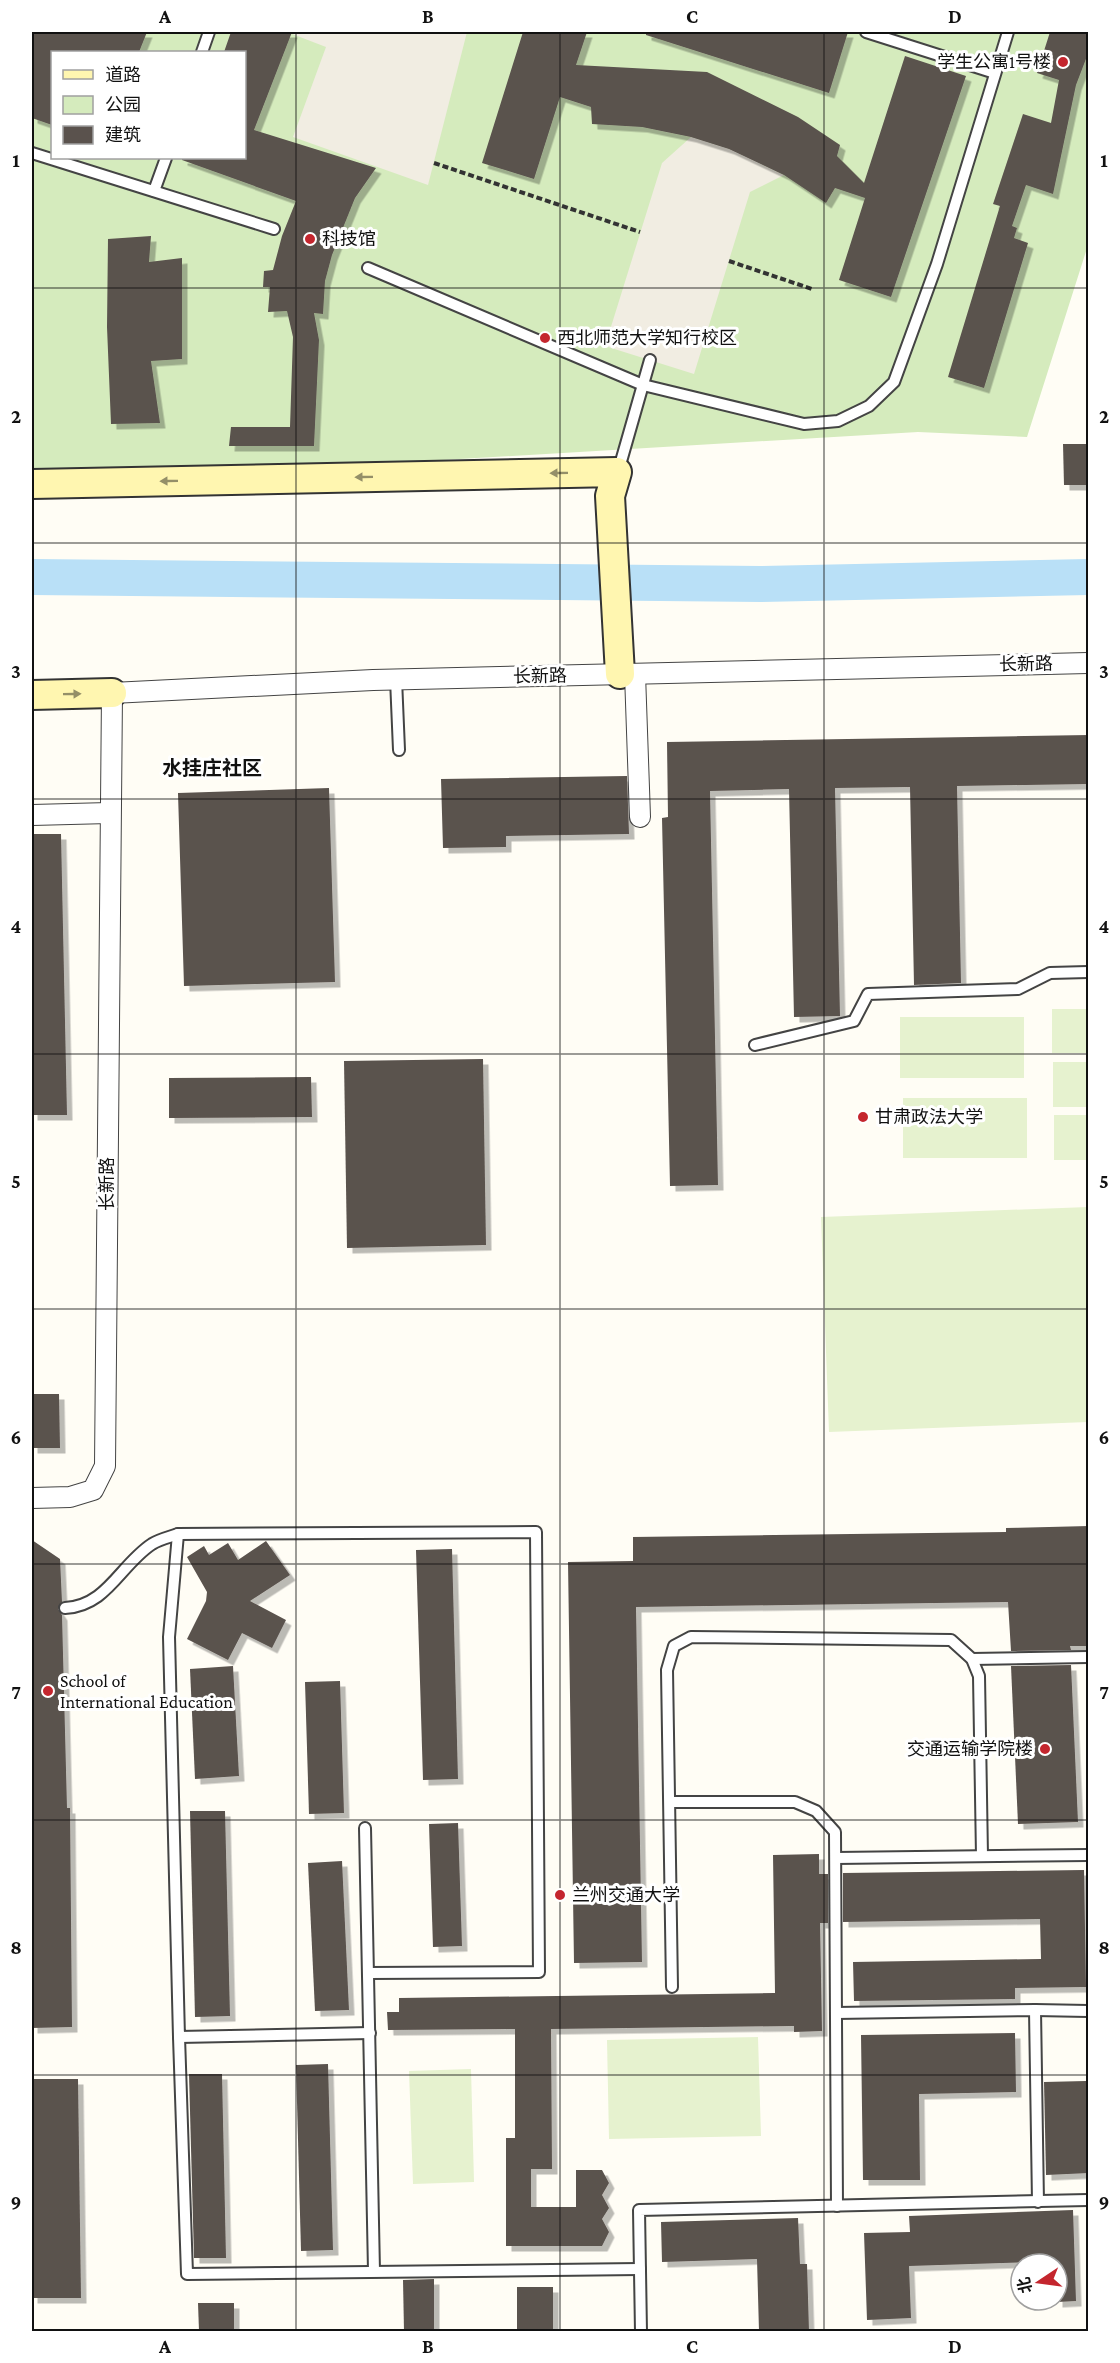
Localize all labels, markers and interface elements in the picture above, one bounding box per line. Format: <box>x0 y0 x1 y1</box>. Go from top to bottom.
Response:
text: A <box>158 5 172 27</box>
text: B <box>422 5 434 27</box>
text: C <box>686 5 698 27</box>
text: D <box>948 5 962 27</box>
legend <box>51 51 246 159</box>
place label: 学生公寓1号楼 <box>937 52 1051 72</box>
marker: 学生公寓1号楼 <box>1056 55 1070 69</box>
text: 道路 <box>105 65 141 85</box>
text: 公园 <box>105 95 141 115</box>
text: 建筑 <box>105 125 141 145</box>
text: 1 <box>12 149 20 171</box>
text: 1 <box>1100 149 1108 171</box>
place label: 科技馆 <box>322 229 376 249</box>
marker: 科技馆 <box>303 232 317 246</box>
place label: 西北师范大学知行校区 <box>557 328 737 348</box>
marker: 西北师范大学知行校区 <box>538 331 552 345</box>
text: 2 <box>11 405 21 427</box>
text: 2 <box>1099 405 1109 427</box>
one-way arrow <box>549 469 568 478</box>
one-way arrow <box>354 472 373 482</box>
one-way arrow <box>160 476 179 486</box>
street label: 长新路 <box>999 654 1053 674</box>
text: 3 <box>11 660 21 682</box>
text: 3 <box>1099 660 1109 682</box>
street label: 长新路 <box>513 666 567 686</box>
one-way arrow <box>62 689 81 699</box>
district label: 水挂庄社区 <box>162 757 262 779</box>
text: 4 <box>11 915 22 937</box>
text: 4 <box>1099 915 1110 937</box>
place label: 甘肃政法大学 <box>875 1107 983 1127</box>
marker: 甘肃政法大学 <box>856 1110 870 1124</box>
street label: 长新路 <box>97 1157 117 1211</box>
text: 5 <box>11 1170 21 1192</box>
text: 5 <box>1099 1170 1109 1192</box>
text: 6 <box>11 1426 21 1448</box>
text: 6 <box>1099 1426 1109 1448</box>
place label: School of International Education <box>60 1671 233 1712</box>
text: 7 <box>11 1681 21 1703</box>
text: 7 <box>1099 1681 1109 1703</box>
marker: School of International Education <box>41 1684 55 1698</box>
place label: 交通运输学院楼 <box>907 1739 1033 1759</box>
marker: 交通运输学院楼 <box>1038 1742 1052 1756</box>
place label: 兰州交通大学 <box>572 1885 680 1905</box>
marker: 兰州交通大学 <box>553 1888 567 1902</box>
text: 8 <box>10 1936 22 1958</box>
text: 8 <box>1098 1936 1110 1958</box>
text: 9 <box>11 2191 21 2213</box>
text: 9 <box>1099 2191 1109 2213</box>
north arrow <box>1009 2252 1069 2312</box>
text: 北 <box>1015 2276 1035 2295</box>
text: A <box>158 2335 172 2357</box>
text: B <box>422 2335 434 2357</box>
text: C <box>686 2335 698 2357</box>
text: D <box>948 2335 962 2357</box>

